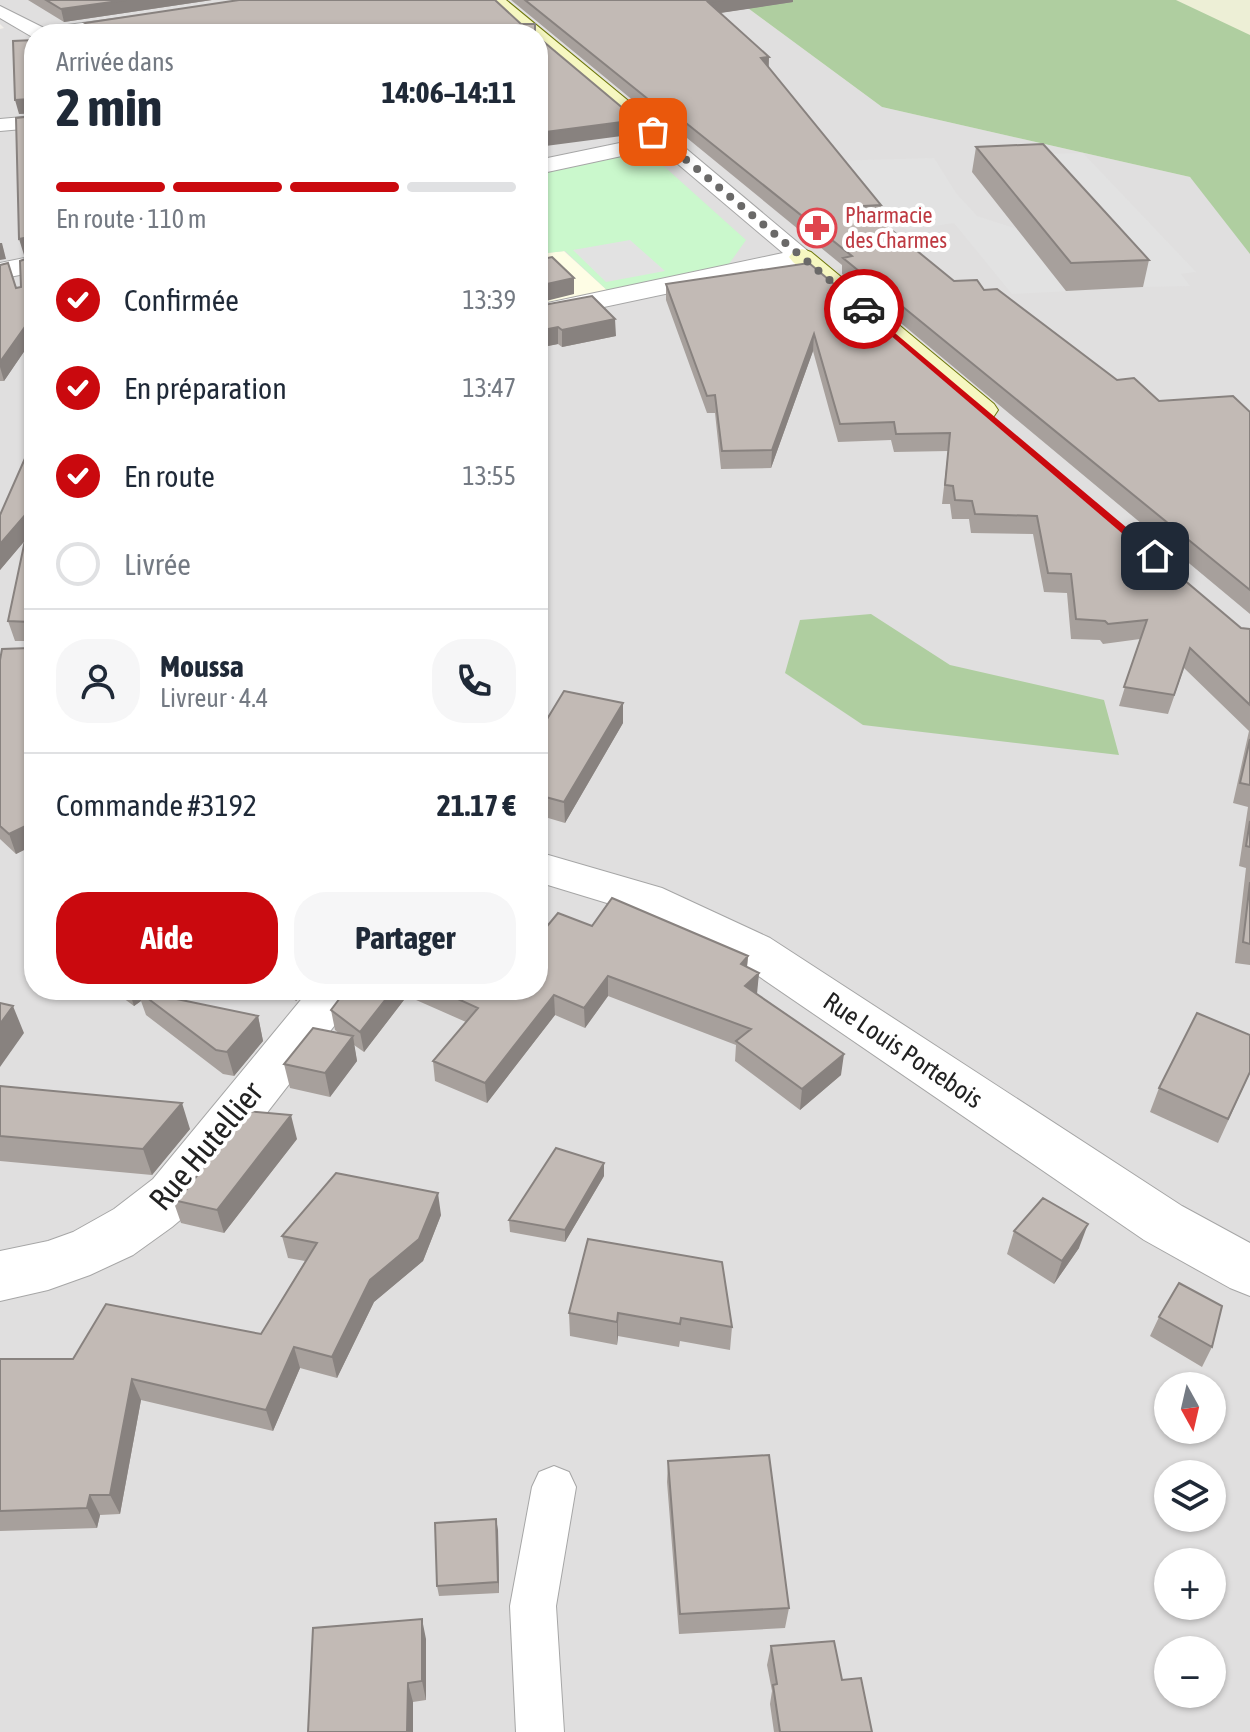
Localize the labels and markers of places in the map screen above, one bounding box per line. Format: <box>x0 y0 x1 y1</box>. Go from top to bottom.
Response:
pin <box>619 98 687 166</box>
place label: Pharmacie des Charmes <box>845 202 947 253</box>
pharmacy icon: Pharmacie des Charmes <box>796 207 838 249</box>
pin <box>1121 522 1189 590</box>

